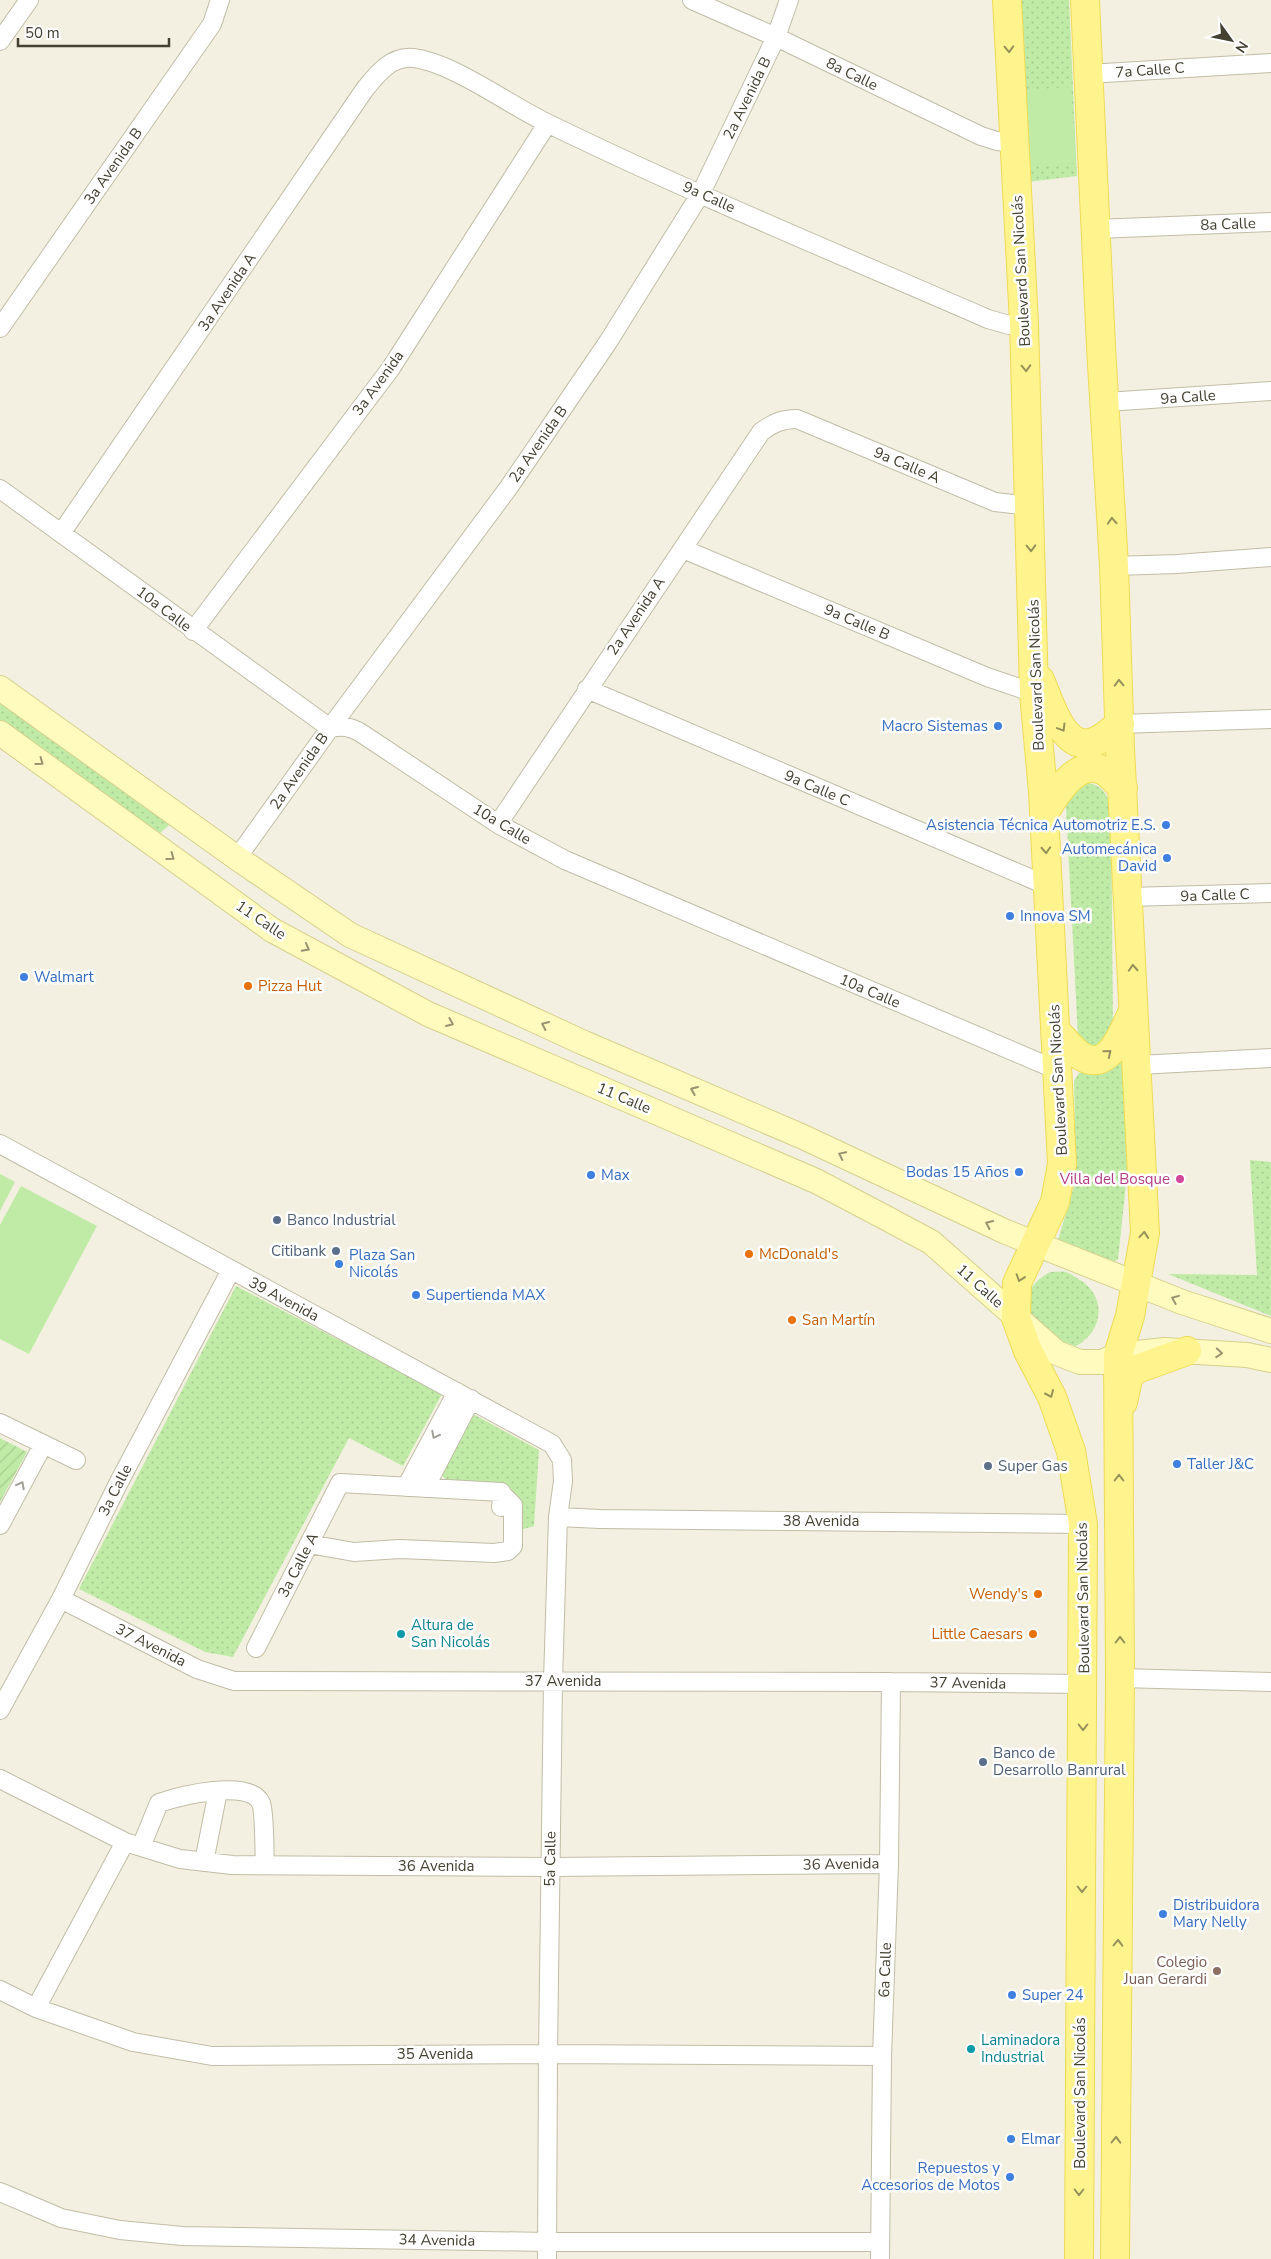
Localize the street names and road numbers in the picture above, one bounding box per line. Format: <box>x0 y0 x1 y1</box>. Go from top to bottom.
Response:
street label: 2a Avenida B <box>718 53 776 143</box>
street label: 8a Calle <box>823 53 881 95</box>
street label: 7a Calle C <box>1115 58 1185 82</box>
street label: 3a Avenida B <box>79 124 147 208</box>
street label: 9a Calle <box>680 177 738 217</box>
street label: Boulevard San Nicolás <box>1007 195 1035 347</box>
street label: 8a Calle <box>1200 213 1256 235</box>
street label: 3a Avenida A <box>193 249 261 335</box>
street label: 3a Avenida <box>348 347 408 419</box>
street label: 9a Calle <box>1160 385 1216 409</box>
street label: 2a Avenida B <box>504 402 572 486</box>
street label: 9a Calle A <box>871 442 943 488</box>
street label: 2a Avenida A <box>602 573 670 659</box>
street label: 10a Calle <box>132 582 196 636</box>
street label: 9a Calle B <box>821 599 893 645</box>
street label: Boulevard San Nicolás <box>1023 599 1049 751</box>
street label: 2a Avenida B <box>265 729 333 813</box>
street label: 9a Calle C <box>781 765 853 811</box>
street label: 10a Calle <box>469 799 535 849</box>
street label: 9a Calle C <box>1180 884 1250 906</box>
street label: 11 Calle <box>232 896 290 944</box>
street label: 10a Calle <box>836 969 904 1013</box>
street label: Boulevard San Nicolás <box>1044 1004 1072 1156</box>
street label: 11 Calle <box>594 1078 654 1118</box>
street label: 11 Calle <box>952 1260 1008 1312</box>
street label: 39 Avenida <box>245 1272 323 1326</box>
street label: 3a Calle <box>94 1461 136 1519</box>
street label: 38 Avenida <box>783 1511 859 1531</box>
street label: Boulevard San Nicolás <box>1072 1522 1094 1674</box>
street label: 3a Calle A <box>273 1529 323 1601</box>
street label: 37 Avenida <box>112 1619 190 1671</box>
street label: 37 Avenida <box>525 1671 601 1691</box>
street label: 37 Avenida <box>929 1672 1007 1694</box>
street label: 5a Calle <box>540 1831 560 1887</box>
street label: 36 Avenida <box>802 1853 880 1875</box>
street label: 36 Avenida <box>398 1856 474 1876</box>
street label: 6a Calle <box>874 1942 896 1998</box>
street label: Boulevard San Nicolás <box>1070 2017 1090 2169</box>
street label: 35 Avenida <box>397 2044 473 2064</box>
street label: 34 Avenida <box>398 2229 476 2251</box>

